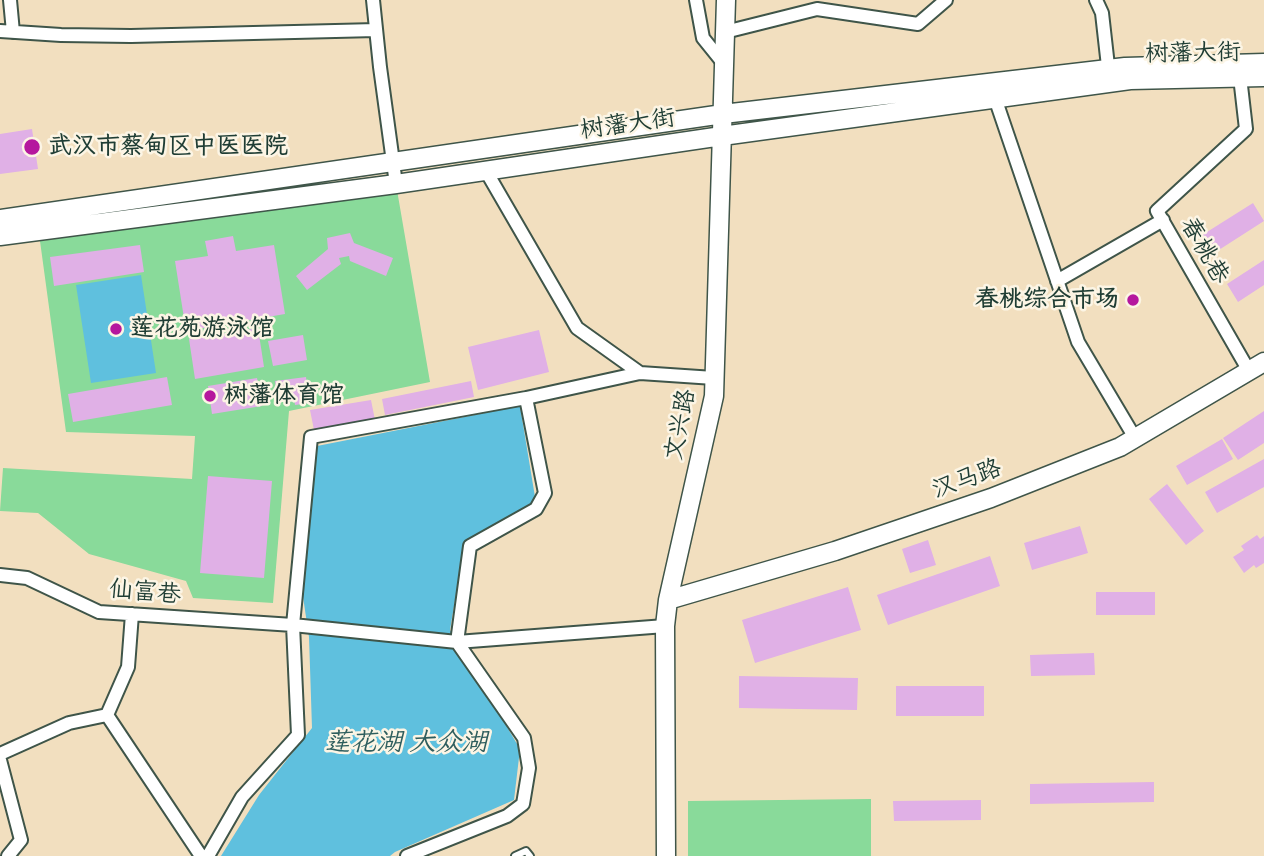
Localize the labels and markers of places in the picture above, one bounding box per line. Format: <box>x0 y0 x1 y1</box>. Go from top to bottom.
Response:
place label: 武汉市蔡甸区中医医院 <box>48 133 288 161</box>
marker: 武汉市蔡甸区中医医院 <box>22 137 42 157</box>
place label: 春桃综合市场 <box>975 286 1119 314</box>
marker: 春桃综合市场 <box>1125 292 1141 308</box>
place label: 莲花苑游泳馆 <box>130 315 274 343</box>
marker: 莲花苑游泳馆 <box>108 321 124 337</box>
place label: 树藩体育馆 <box>224 382 344 410</box>
marker: 树藩体育馆 <box>202 388 218 404</box>

